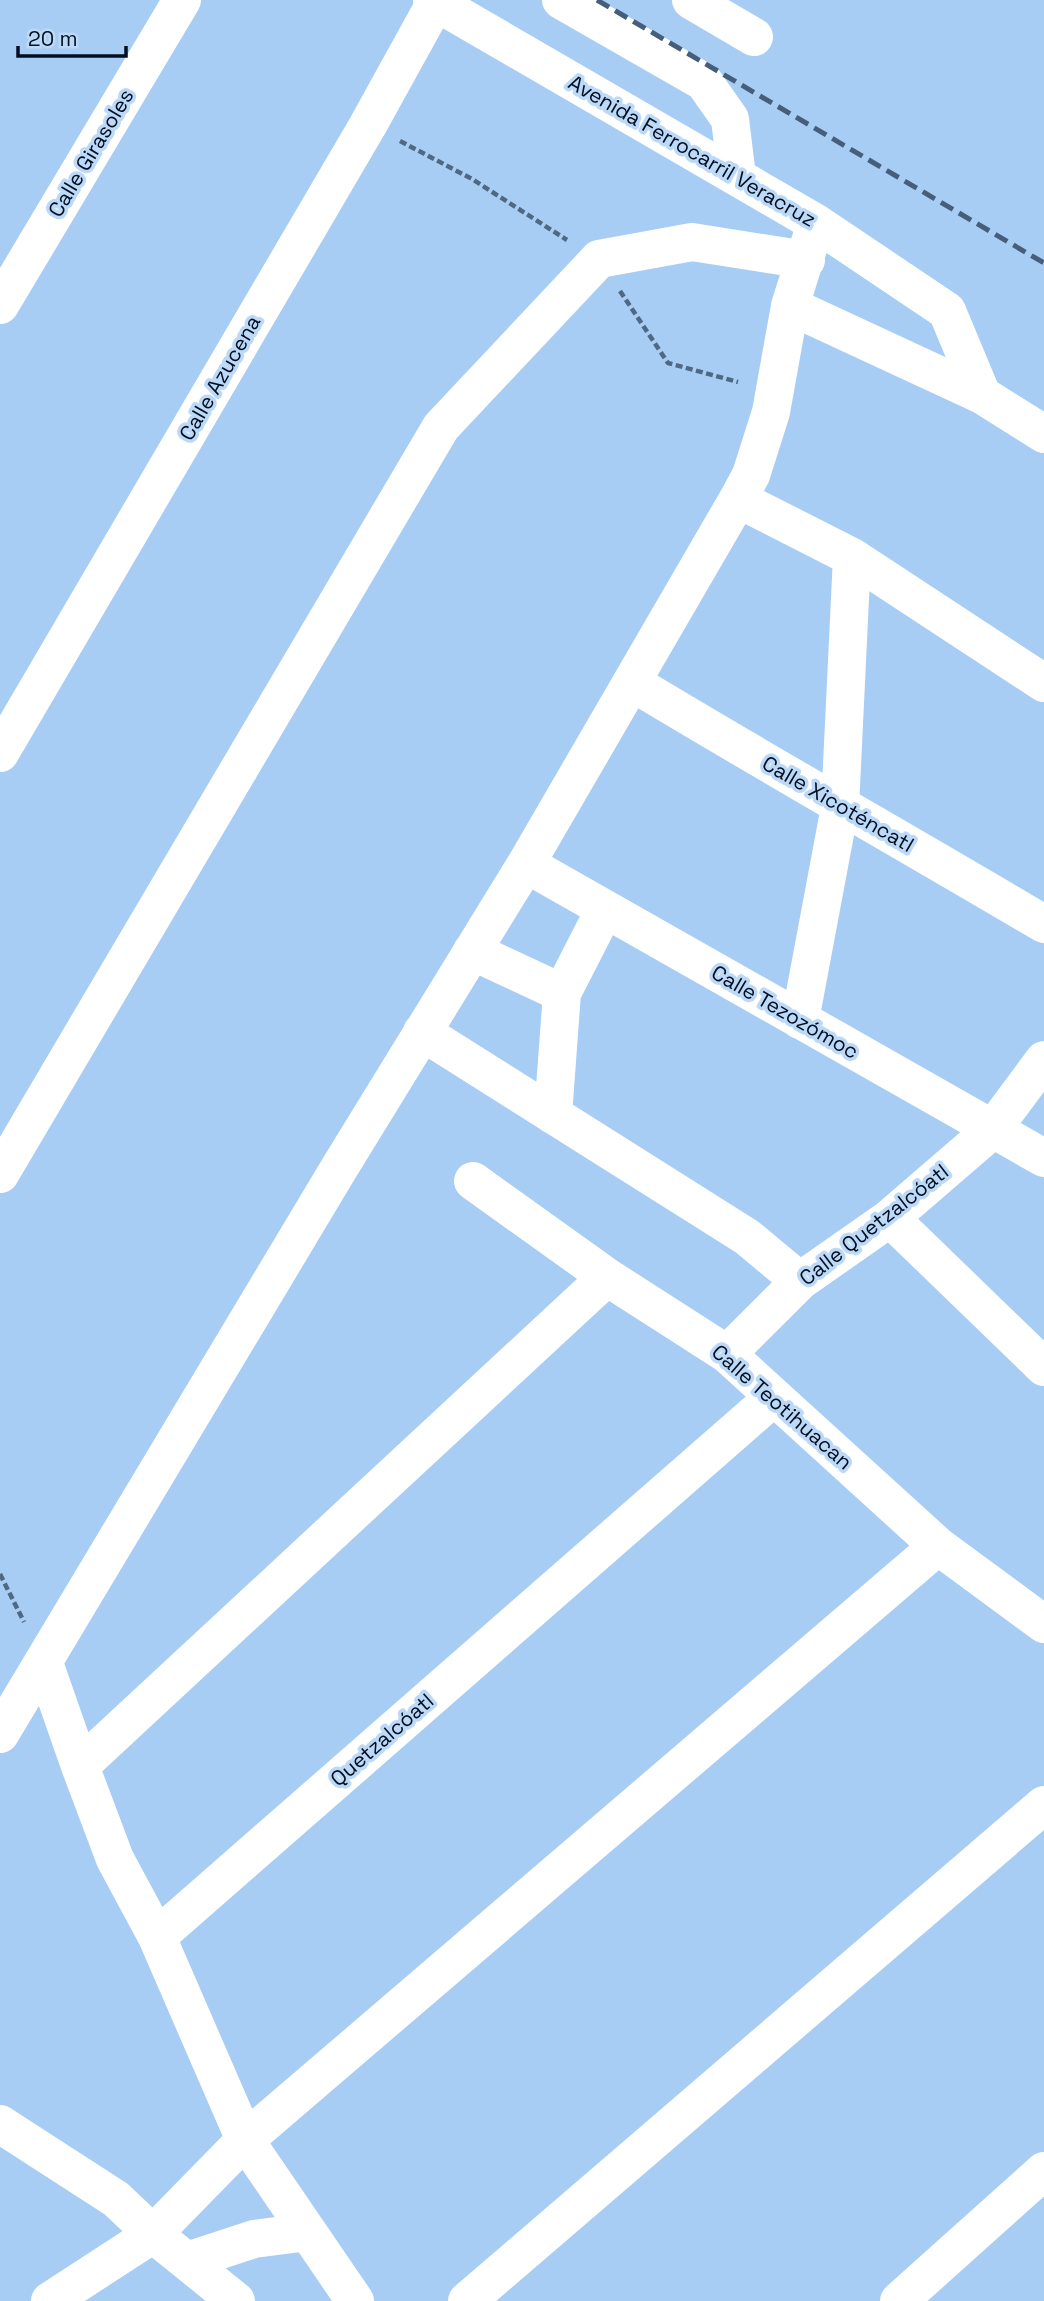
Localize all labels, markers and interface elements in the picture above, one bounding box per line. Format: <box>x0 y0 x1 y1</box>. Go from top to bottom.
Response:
scale bar <box>18 14 126 58</box>
text: 20 m <box>28 25 78 52</box>
street label: Avenida Ferrocarril Veracruz <box>564 69 821 233</box>
street label: Calle Girasoles <box>42 84 139 222</box>
street label: Calle Azucena <box>173 310 266 445</box>
street label: Calle Xicoténcatl <box>758 749 919 858</box>
street label: Calle Tezozómoc <box>707 958 864 1065</box>
street label: Calle Quetzalcóatl <box>794 1158 954 1291</box>
street label: Calle Teotihuacan <box>706 1338 858 1475</box>
street label: Quetzalcóatl <box>324 1687 439 1792</box>

